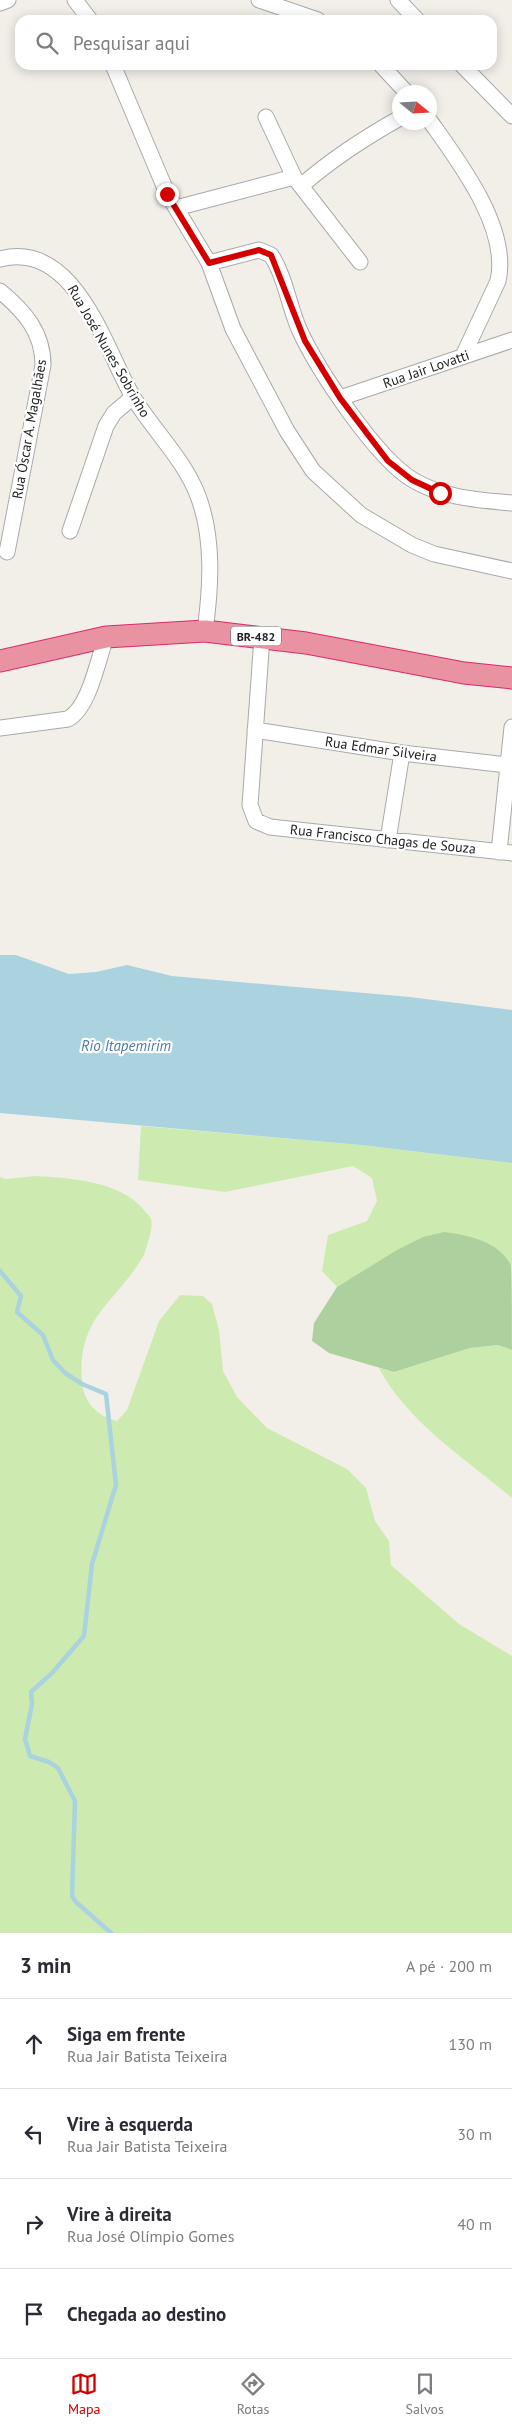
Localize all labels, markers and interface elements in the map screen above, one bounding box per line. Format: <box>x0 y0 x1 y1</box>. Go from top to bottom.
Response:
search box <box>15 15 497 70</box>
icon: search <box>33 29 61 57</box>
text: Pesquisar aqui <box>73 31 190 55</box>
north arrow <box>392 85 437 130</box>
route end <box>156 183 179 206</box>
street label: Rua José Nunes Sobrinho <box>64 282 154 420</box>
street label: Rua Jair Lovatti <box>380 346 472 392</box>
street label: Rua Óscar A. Magalhães <box>8 358 50 500</box>
route start <box>429 482 452 505</box>
road number: BR-482 <box>231 626 281 646</box>
street label: Rua Edmar Silveira <box>324 732 438 766</box>
street label: Rua Francisco Chagas de Souza <box>289 820 477 858</box>
water label: Rio Itapemirim <box>81 1036 171 1055</box>
text: 3 min <box>20 1952 71 1979</box>
text: A pé · 200 m <box>406 1956 492 1976</box>
text: Siga em frente <box>67 2022 185 2046</box>
icon: ahead <box>20 2030 48 2058</box>
text: 130 m <box>449 2034 492 2054</box>
text: Rua Jair Batista Teixeira <box>67 2046 228 2066</box>
text: Vire à esquerda <box>67 2112 193 2136</box>
icon: left <box>20 2120 48 2148</box>
text: 30 m <box>457 2124 492 2144</box>
text: Rua Jair Batista Teixeira <box>67 2136 228 2156</box>
text: Vire à direita <box>67 2202 172 2226</box>
icon: right <box>20 2210 48 2238</box>
text: 40 m <box>457 2214 492 2234</box>
text: Rua José Olímpio Gomes <box>67 2226 234 2246</box>
icon: arrive <box>20 2300 48 2328</box>
text: Chegada ao destino <box>67 2302 226 2326</box>
tab: Mapa <box>68 2370 101 2418</box>
tab: Rotas <box>237 2370 269 2418</box>
tab: Salvos <box>405 2370 444 2418</box>

